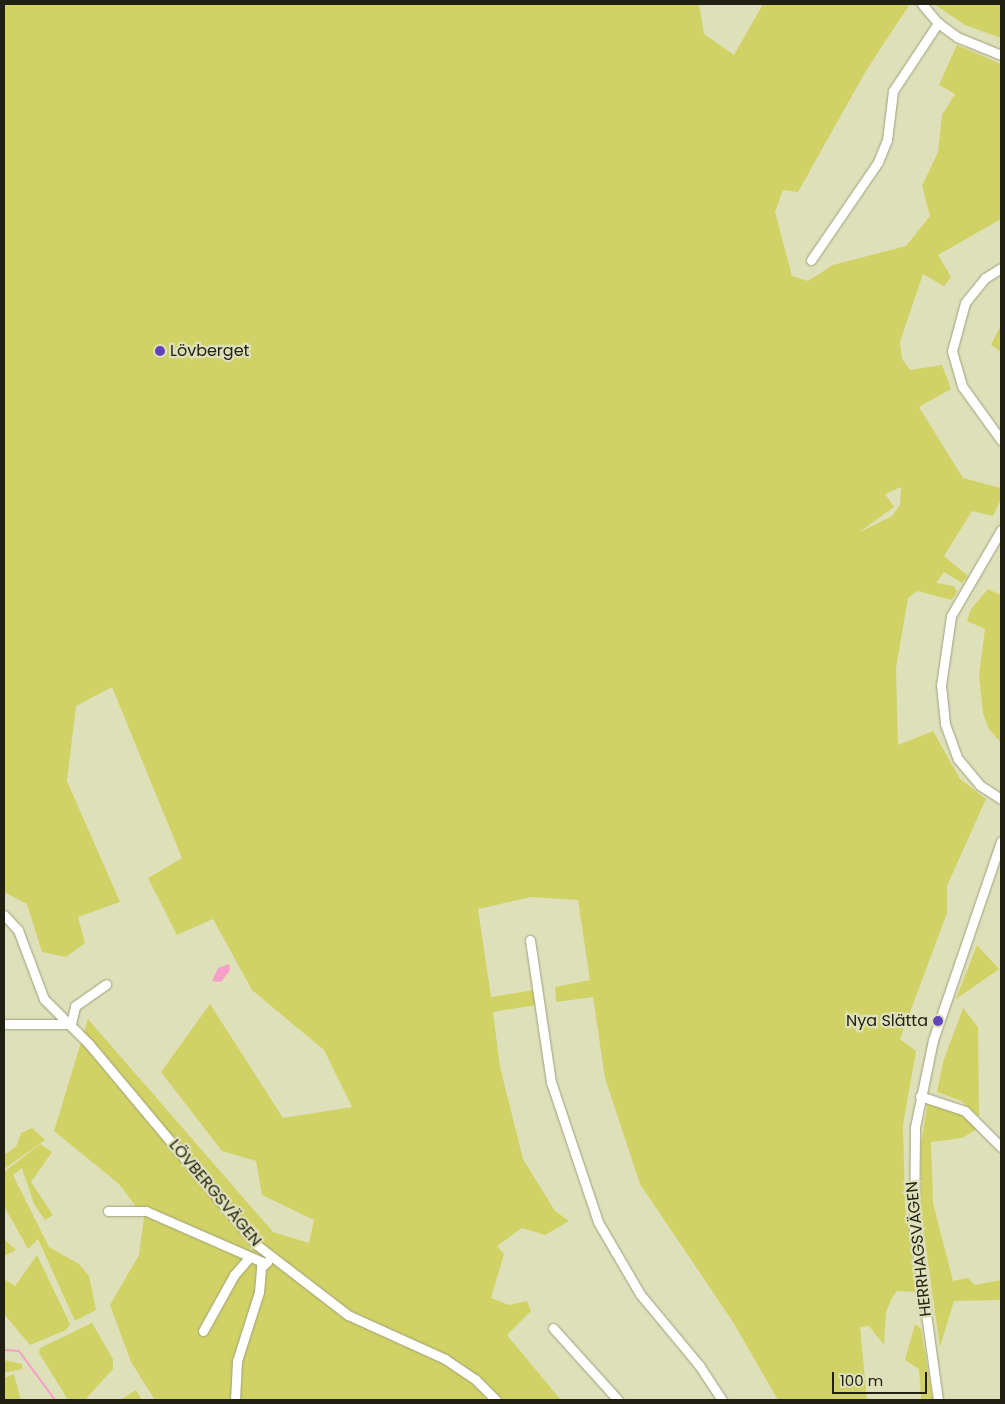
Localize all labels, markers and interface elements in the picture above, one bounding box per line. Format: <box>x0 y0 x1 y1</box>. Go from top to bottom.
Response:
place label: Lövberget <box>170 341 249 361</box>
marker: Lövberget <box>154 345 166 357</box>
place label: Nya Slätta <box>846 1011 928 1031</box>
marker: Nya Slätta <box>932 1015 944 1027</box>
street label: LÖVBERGSVÄGEN <box>165 1136 265 1250</box>
street label: HERRHAGSVÄGEN <box>902 1180 936 1318</box>
scale bar <box>835 1362 930 1394</box>
text: 100 m <box>840 1370 883 1391</box>

